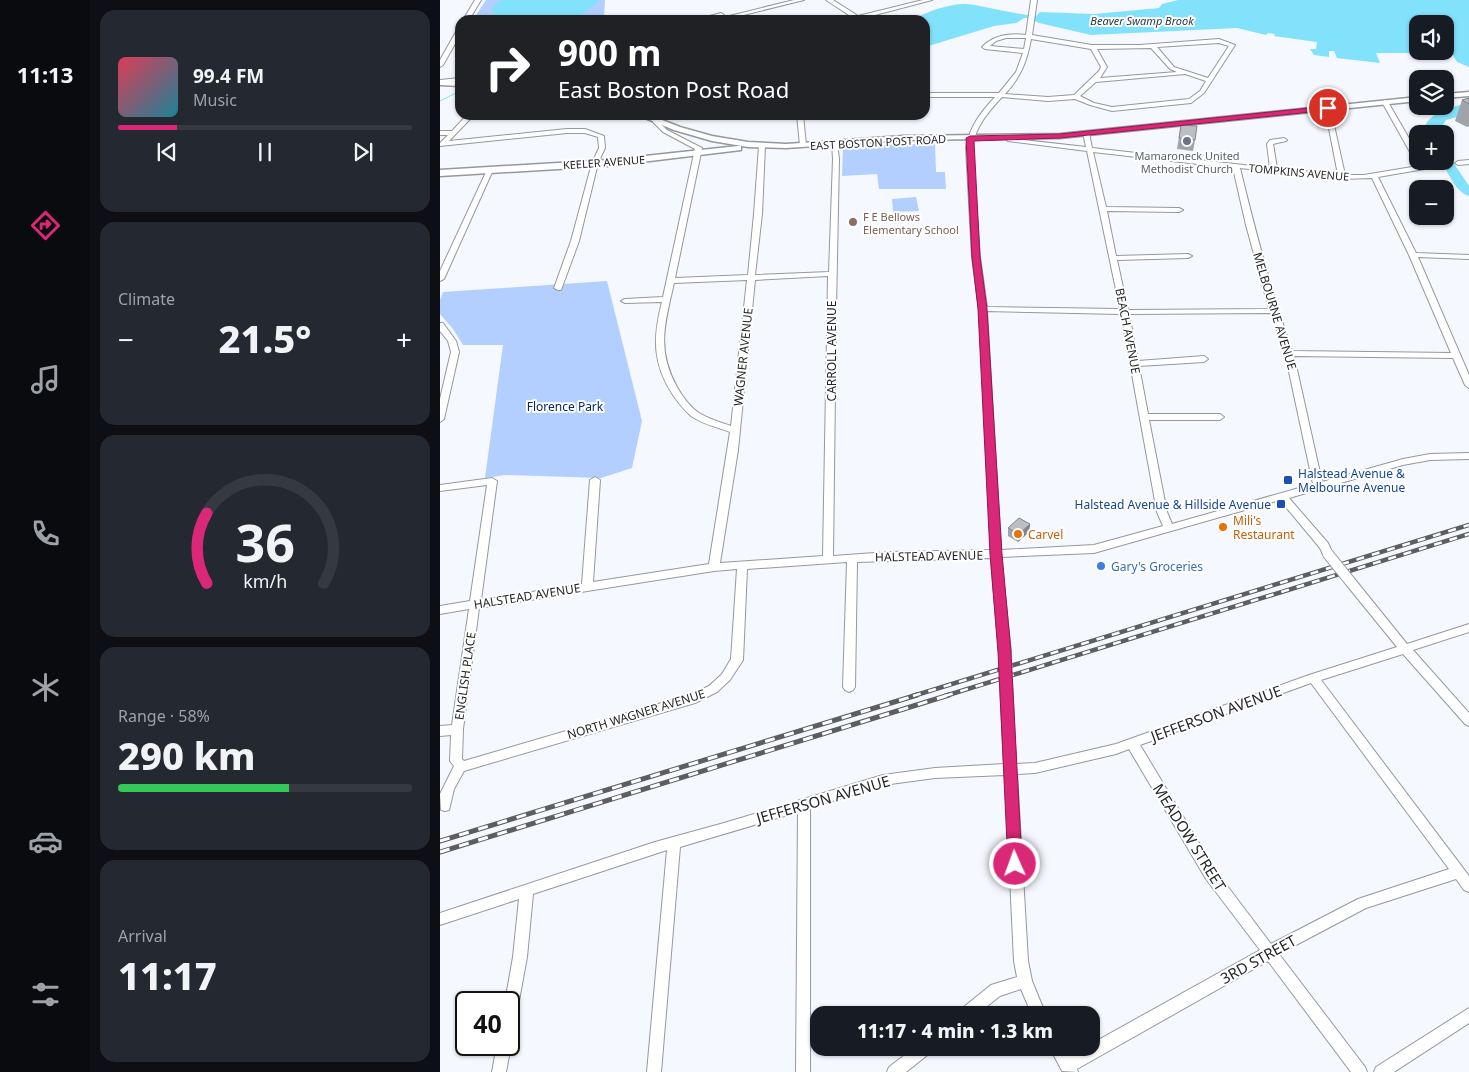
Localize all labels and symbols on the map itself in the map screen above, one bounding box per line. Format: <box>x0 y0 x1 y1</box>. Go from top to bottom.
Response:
water label: Beaver Swamp Brook <box>1090 13 1194 28</box>
pin <box>1307 87 1349 129</box>
street label: EAST BOSTON POST ROAD <box>810 131 946 153</box>
marker: Mamaroneck United Methodist Church <box>1181 135 1193 147</box>
place label: Mamaroneck United Methodist Church <box>1134 148 1240 176</box>
street label: KEELER AVENUE <box>562 152 646 172</box>
street label: TOMPKINS AVENUE <box>1248 160 1350 184</box>
place label: F E Bellows Elementary School <box>863 209 959 237</box>
marker: F E Bellows Elementary School <box>847 216 859 228</box>
street label: MELBOURNE AVENUE <box>1249 250 1301 372</box>
street label: BEACH AVENUE <box>1111 287 1145 375</box>
street label: CARROLL AVENUE <box>823 301 840 401</box>
street label: WAGNER AVENUE <box>729 307 757 407</box>
park label: Florence Park <box>527 398 604 415</box>
place label: Halstead Avenue & Melbourne Avenue <box>1298 465 1405 496</box>
marker: Halstead Avenue & Melbourne Avenue <box>1282 474 1294 486</box>
place label: Halstead Avenue & Hillside Avenue <box>1075 496 1271 513</box>
marker: Halstead Avenue & Hillside Avenue <box>1275 498 1287 510</box>
place label: Mili's Restaurant <box>1233 512 1295 543</box>
marker: Mili's Restaurant <box>1217 521 1229 533</box>
place label: Carvel <box>1028 526 1063 543</box>
marker: Carvel <box>1012 528 1024 540</box>
street label: HALSTEAD AVENUE <box>875 547 983 565</box>
place label: Gary's Groceries <box>1111 558 1203 575</box>
marker: Gary's Groceries <box>1095 560 1107 572</box>
street label: HALSTEAD AVENUE <box>472 579 582 613</box>
street label: ENGLISH PLACE <box>450 631 480 721</box>
street label: JEFFERSON AVENUE <box>1146 680 1284 747</box>
street label: NORTH WAGNER AVENUE <box>565 685 707 743</box>
street label: JEFFERSON AVENUE <box>752 770 892 828</box>
street label: MEADOW STREET <box>1149 780 1231 895</box>
position arrow <box>988 837 1040 889</box>
street label: 3RD STREET <box>1217 930 1300 988</box>
speed limit sign: 40 <box>455 991 520 1056</box>

